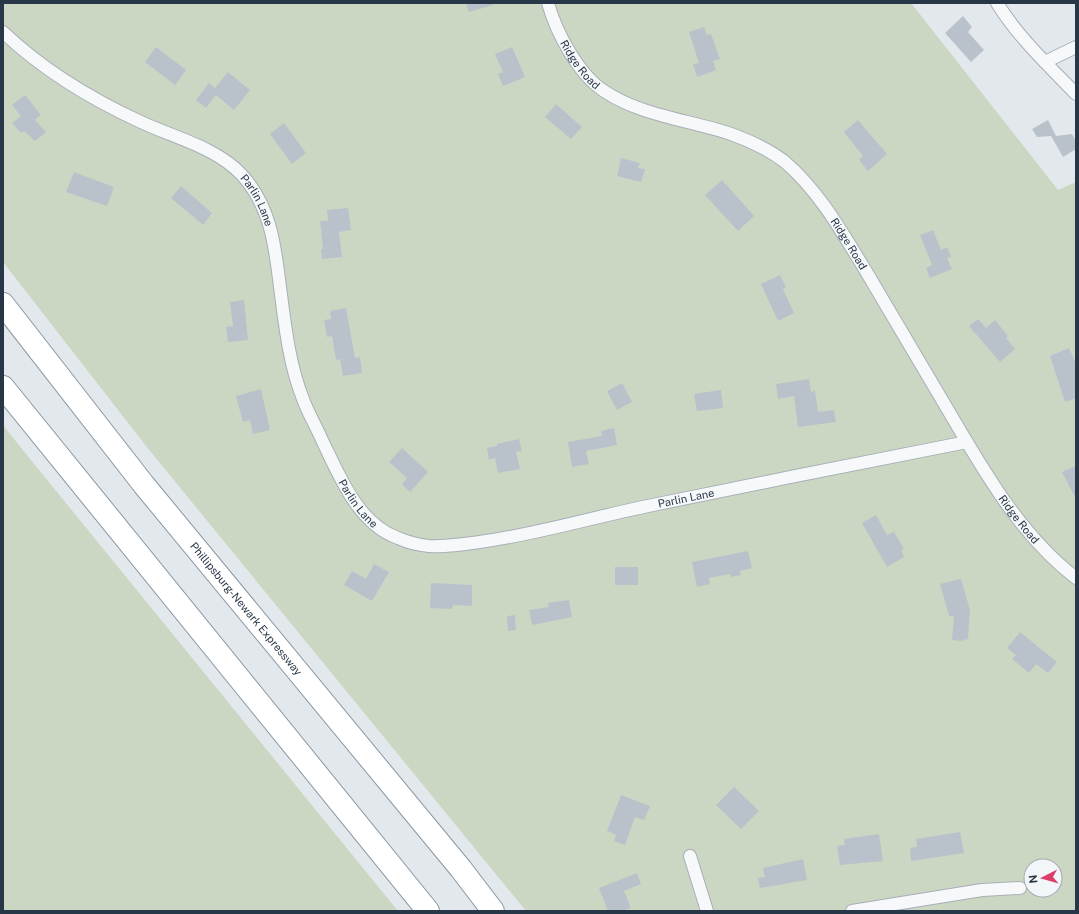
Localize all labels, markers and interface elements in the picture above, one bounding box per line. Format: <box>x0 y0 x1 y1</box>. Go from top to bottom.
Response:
street label: Ridge Road <box>558 38 602 92</box>
street label: Parlin Lane <box>238 172 275 228</box>
street label: Ridge Road <box>828 216 869 272</box>
street label: Parlin Lane <box>336 477 380 530</box>
street label: Parlin Lane <box>657 487 715 510</box>
street label: Ridge Road <box>996 493 1042 546</box>
street label: Phillipsburg-Newark Expressway <box>188 540 305 678</box>
north arrow <box>1023 858 1063 898</box>
text: N <box>1027 874 1039 884</box>

